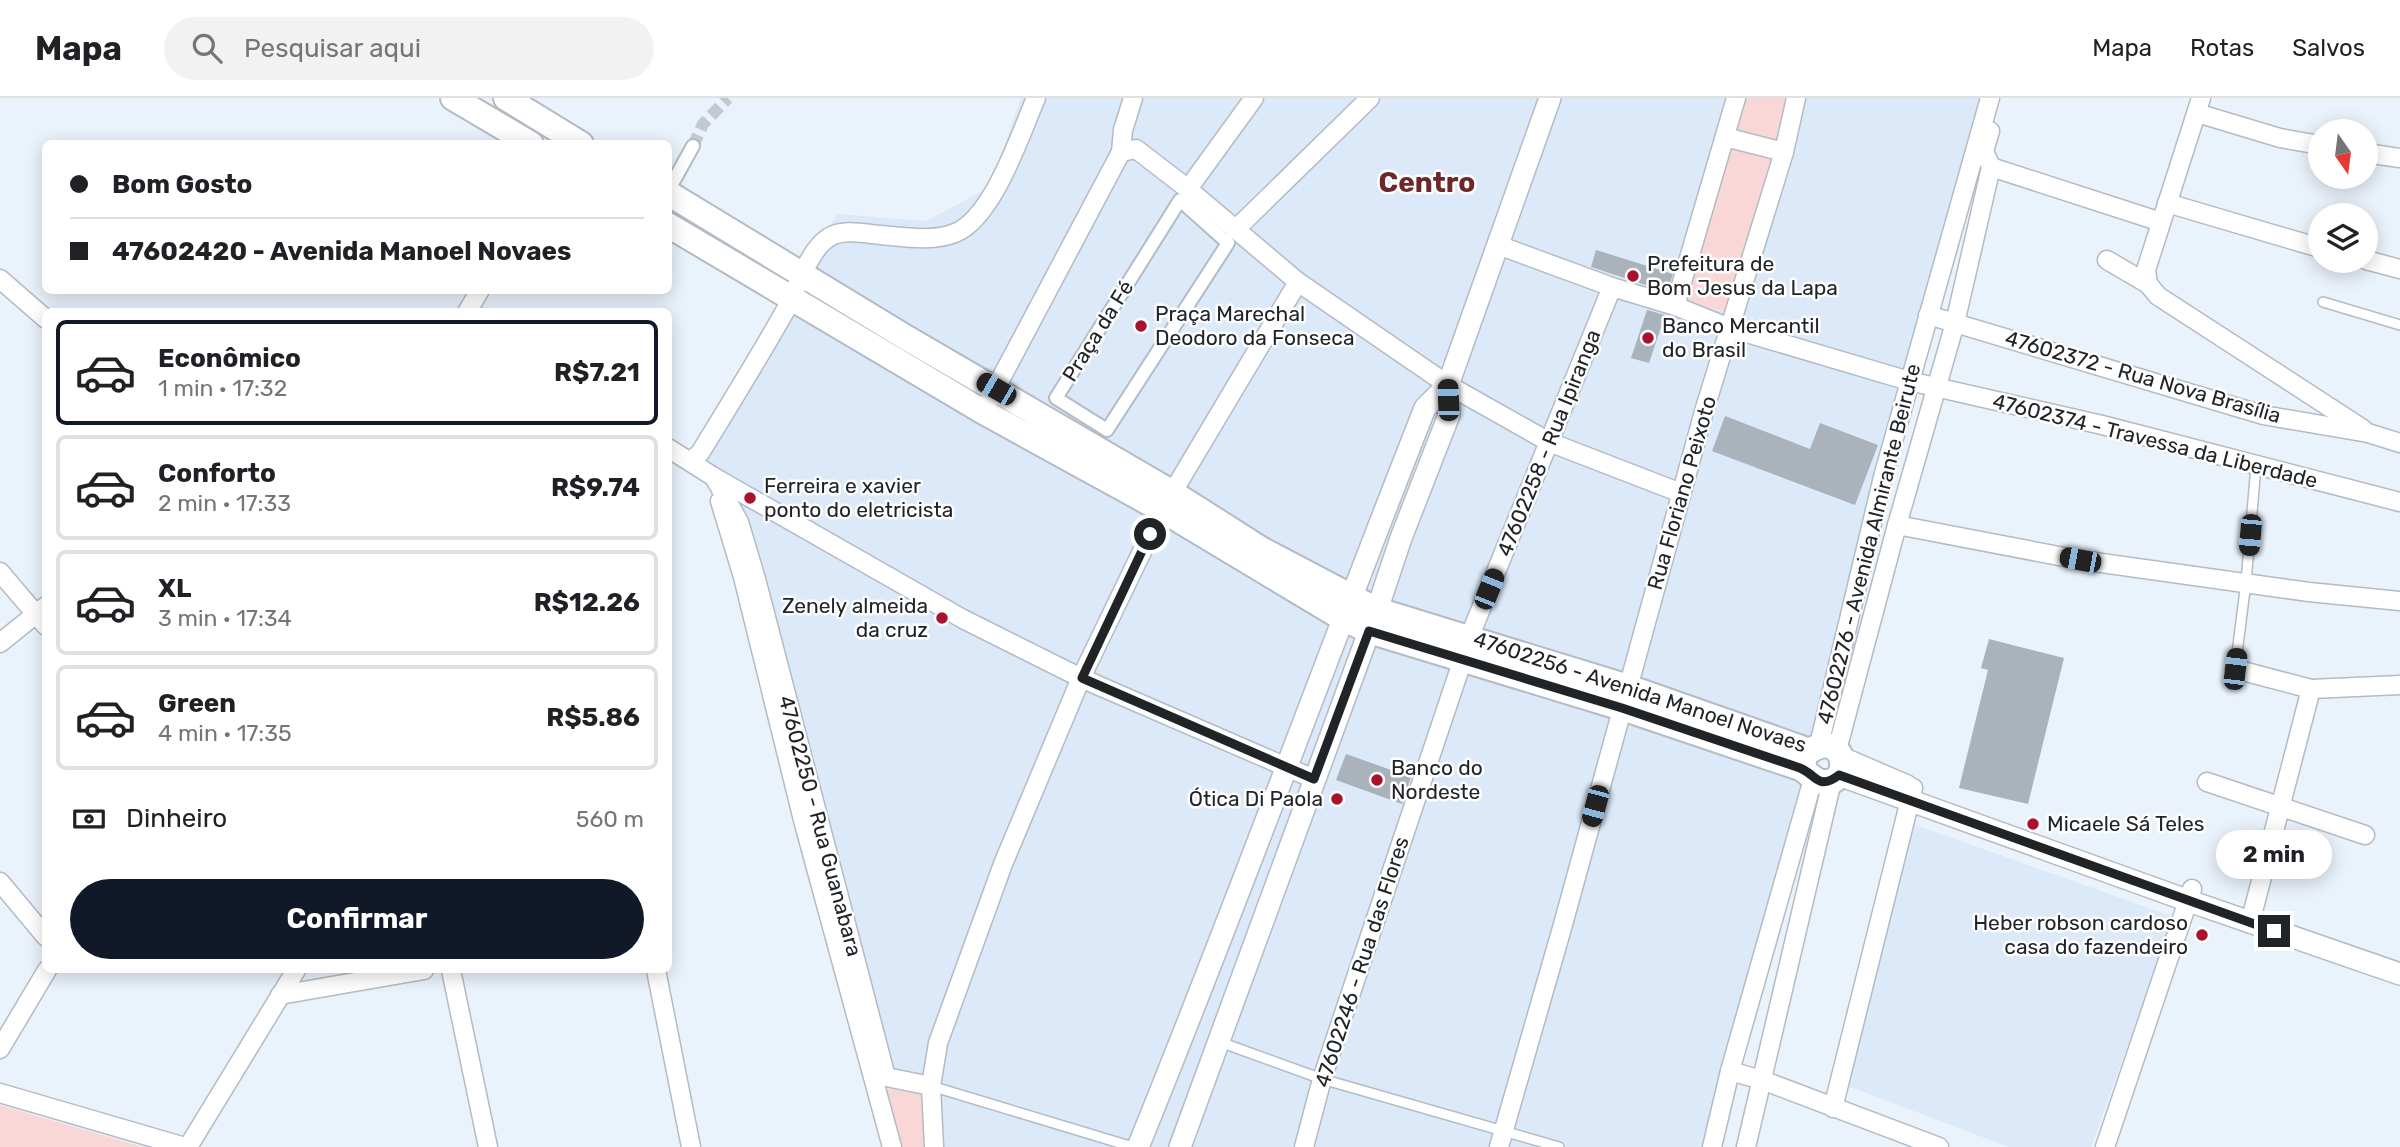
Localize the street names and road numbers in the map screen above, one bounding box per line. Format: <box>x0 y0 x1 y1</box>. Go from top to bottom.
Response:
street label: Praça da Fé <box>1057 276 1138 386</box>
street label: 47602372 - Rua Nova Brasília <box>2002 325 2284 428</box>
street label: 47602258 - Rua Ipiranga <box>1492 326 1606 560</box>
street label: 47602276 - Avenida Almirante Beirute <box>1812 361 1925 727</box>
street label: 47602374 - Travessa da Liberdade <box>1990 388 2320 493</box>
street label: Rua Floriano Peixoto <box>1642 393 1721 593</box>
street label: 47602256 - Avenida Manoel Novaes <box>1471 626 1810 757</box>
street label: 47602250 - Rua Guanabara <box>774 693 867 959</box>
street label: 47602246 - Rua das Flores <box>1309 833 1414 1090</box>

